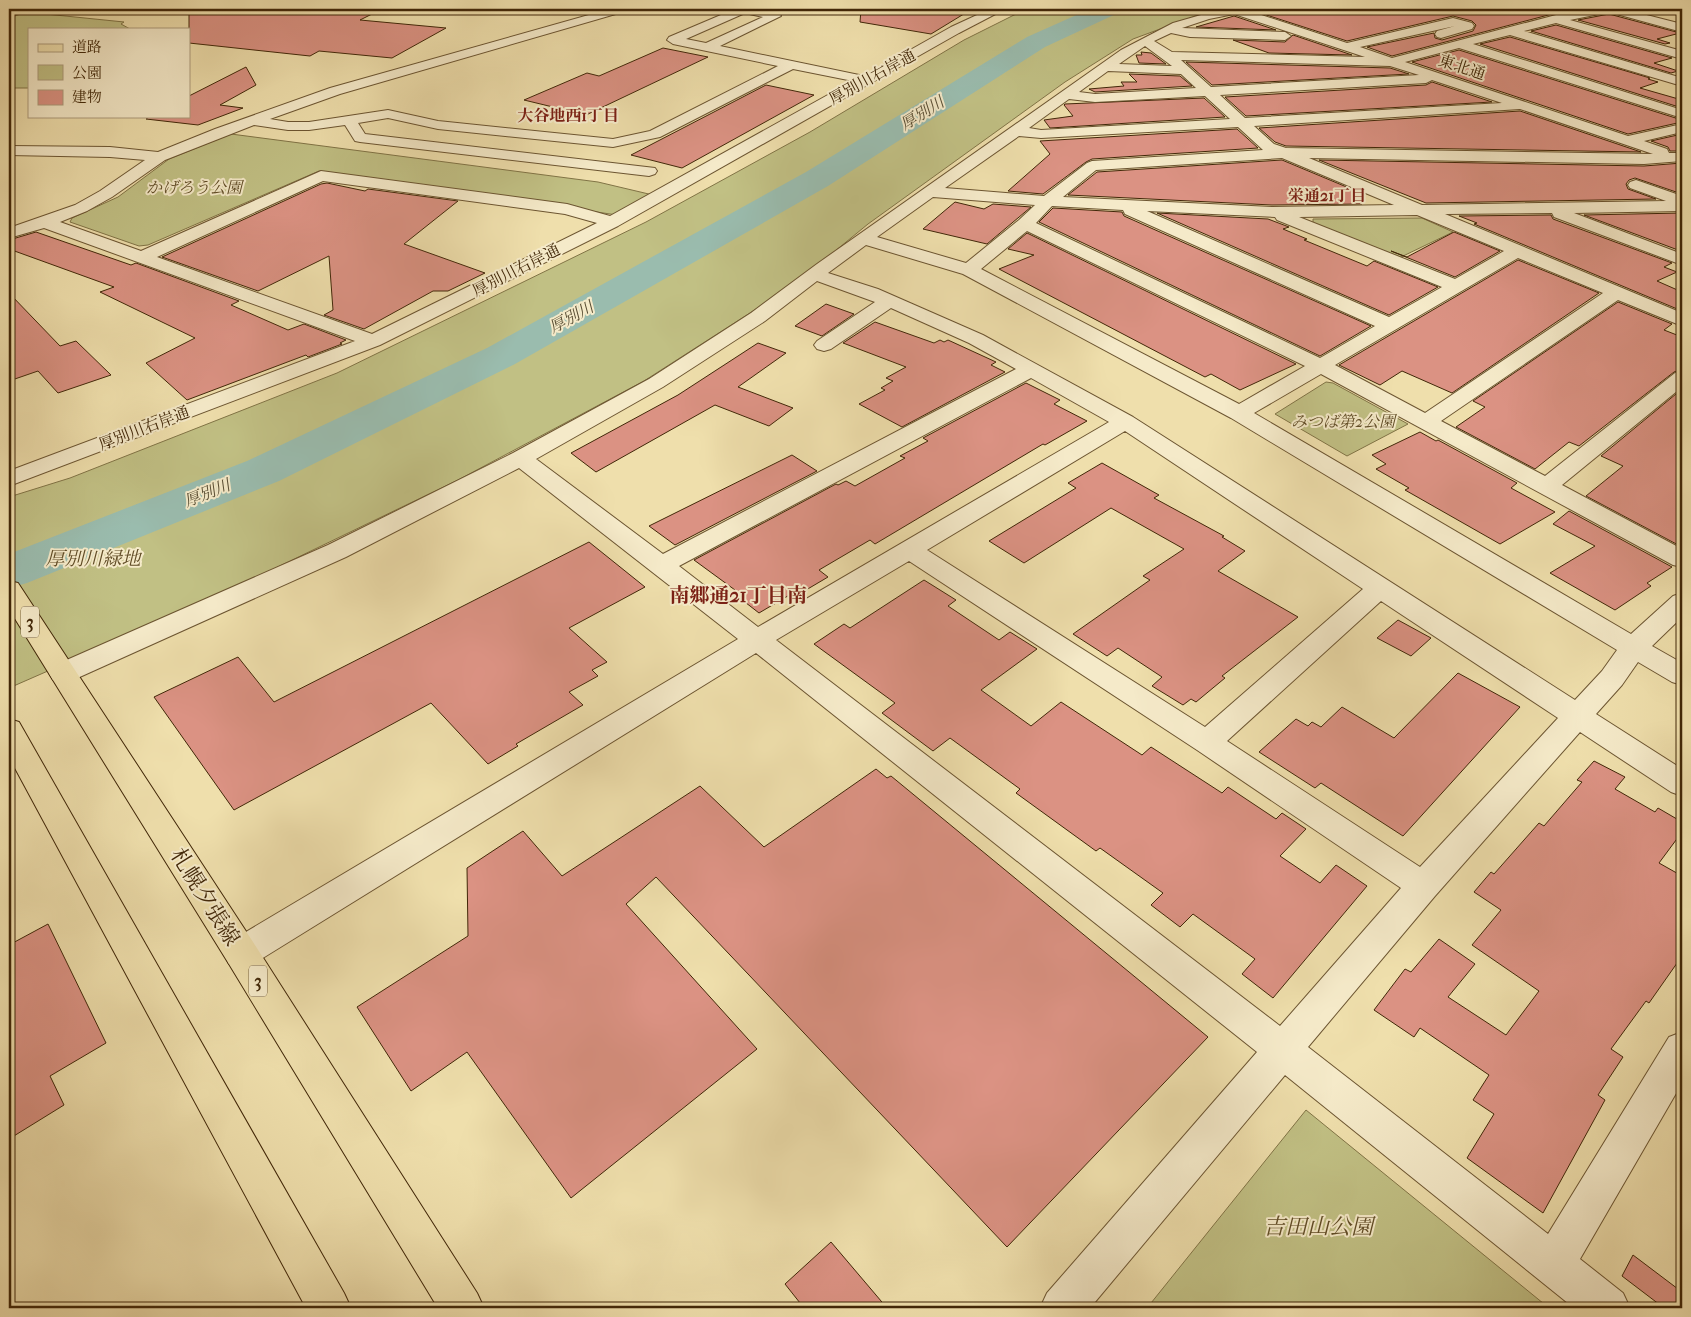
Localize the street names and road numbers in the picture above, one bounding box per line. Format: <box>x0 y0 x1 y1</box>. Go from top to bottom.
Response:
street label: 厚別川右岸通 <box>825 45 919 109</box>
street label: 東北通 <box>1436 51 1488 83</box>
street label: 厚別川右岸通 <box>469 240 563 300</box>
street label: 厚別川右岸通 <box>96 402 192 454</box>
road number: 3 <box>21 606 39 638</box>
street label: 札幌夕張線 <box>165 843 245 951</box>
road number: 3 <box>249 966 267 996</box>

